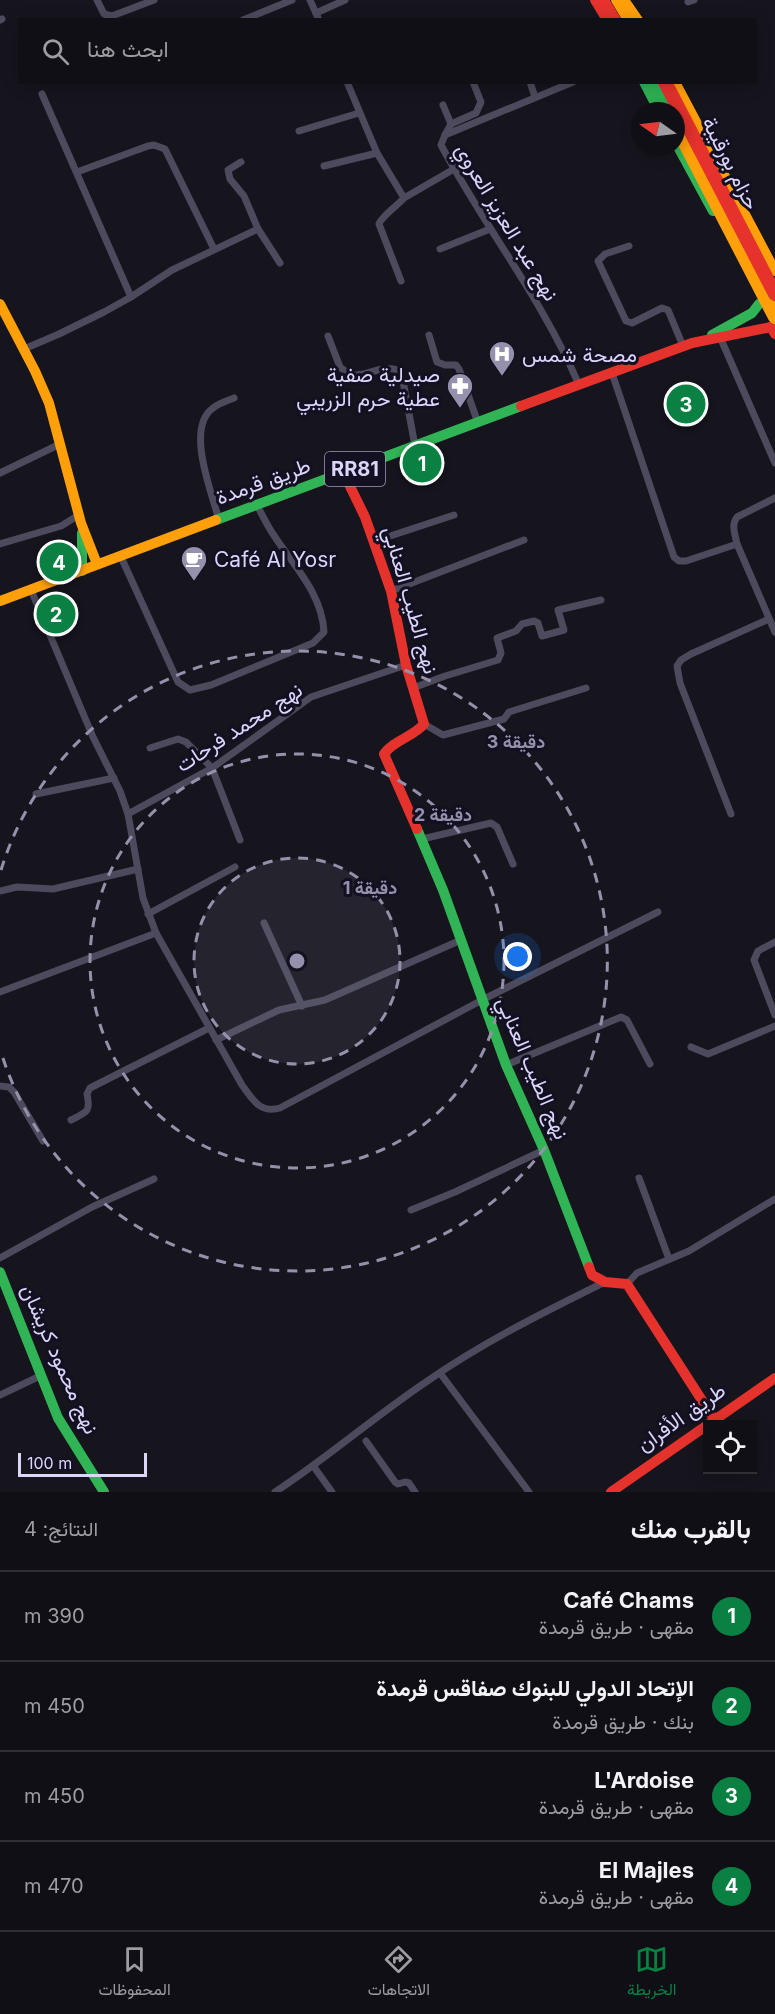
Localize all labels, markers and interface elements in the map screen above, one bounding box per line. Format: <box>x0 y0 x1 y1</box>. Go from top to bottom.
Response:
search box <box>18 18 757 84</box>
icon: search <box>39 35 72 68</box>
text: ابحث هنا <box>87 36 169 62</box>
north arrow <box>631 102 685 156</box>
street label: حزام بورقيبة <box>695 112 765 214</box>
street label: نهج عبد العزيز العروي <box>446 139 564 308</box>
hospital icon: مصحة شمس <box>487 339 517 377</box>
place label: مصحة شمس <box>522 342 637 367</box>
place label: صيدلية صفية عطية حرم الزريبي <box>296 362 440 416</box>
pharmacy icon: صيدلية صفية عطية حرم الزريبي <box>445 371 475 409</box>
pin: 3 <box>666 382 706 426</box>
pin: 1 <box>402 440 442 486</box>
street label: طريق قرمدة <box>212 452 314 511</box>
road number: RR81 <box>325 452 385 486</box>
street label: نهج الطيب العنابي <box>373 523 444 678</box>
pin: 4 <box>40 540 78 584</box>
cafe icon: Café Al Yosr <box>179 544 209 582</box>
place label: Café Al Yosr <box>214 547 336 572</box>
pin: 2 <box>36 592 76 636</box>
street label: نهج محمد فرحات <box>171 677 308 779</box>
text: 3 دقيقة <box>487 731 545 753</box>
text: 2 دقيقة <box>414 804 472 826</box>
text: 1 دقيقة <box>343 877 397 899</box>
your location <box>503 942 532 971</box>
centre of rings <box>287 951 307 971</box>
street label: نهج الطيب العنابي <box>487 993 574 1145</box>
street label: نهج محمود كريشان <box>14 1280 104 1438</box>
street label: طريق الأفران <box>632 1377 731 1457</box>
map controls <box>703 1420 757 1474</box>
button: locate <box>703 1420 757 1474</box>
scale bar <box>18 1450 147 1478</box>
text: 100 m <box>27 1453 72 1473</box>
text: بالقرب منك <box>631 1513 751 1544</box>
text: النتائج: 4 <box>24 1517 98 1541</box>
text: Café Chams <box>563 1587 694 1613</box>
text: 390 m <box>24 1604 85 1628</box>
text: 1 <box>727 1604 736 1628</box>
text: مقهى · طريق قرمدة <box>539 1615 694 1639</box>
text: الإتحاد الدولي للبنوك صفاقس قرمدة <box>376 1675 694 1701</box>
text: 450 m <box>24 1694 85 1718</box>
text: 2 <box>725 1694 738 1718</box>
text: بنك · طريق قرمدة <box>552 1710 694 1734</box>
text: L'Ardoise <box>594 1767 694 1793</box>
text: 450 m <box>24 1784 85 1808</box>
text: 3 <box>725 1784 738 1808</box>
text: مقهى · طريق قرمدة <box>539 1795 694 1819</box>
text: El Majles <box>599 1857 694 1883</box>
text: 470 m <box>24 1874 84 1898</box>
text: 4 <box>725 1874 738 1898</box>
text: مقهى · طريق قرمدة <box>539 1885 694 1909</box>
tab: المحفوظات <box>99 1943 171 2004</box>
tab: الاتجاهات <box>368 1943 430 2004</box>
tab: الخريطة <box>627 1943 676 2004</box>

